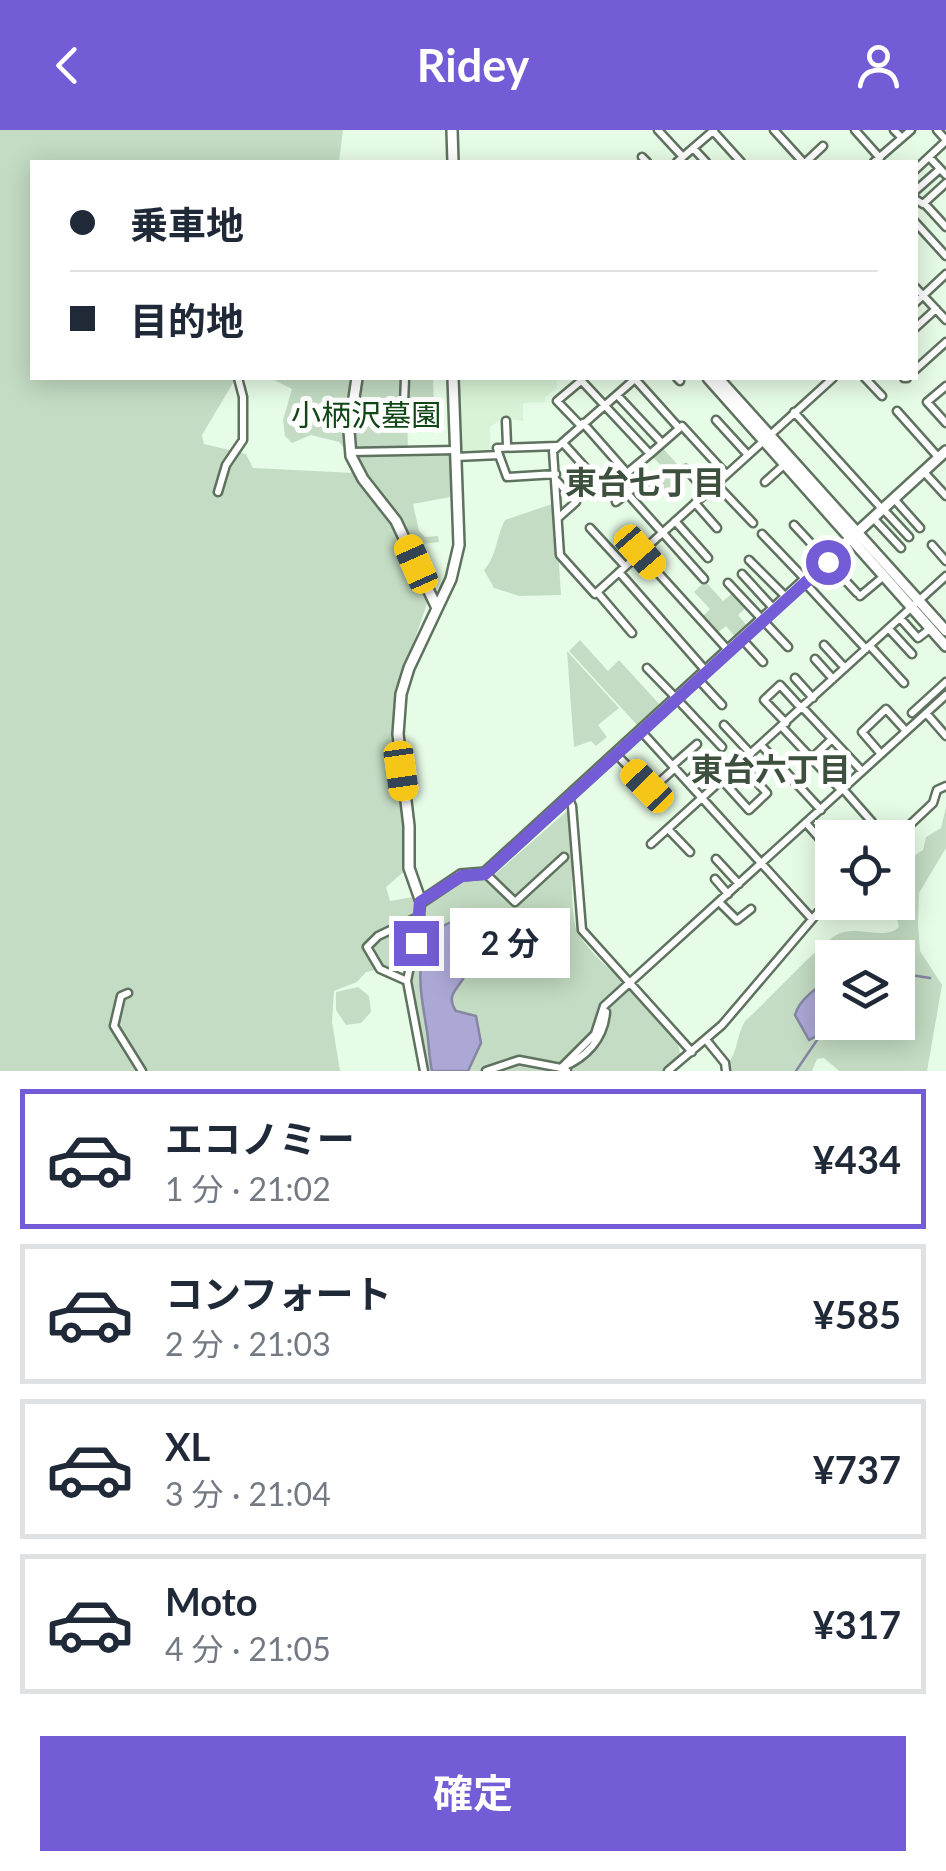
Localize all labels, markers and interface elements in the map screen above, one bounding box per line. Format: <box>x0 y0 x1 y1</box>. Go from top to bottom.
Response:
icon: back <box>40 38 95 93</box>
text: Ridey <box>417 38 529 92</box>
icon: person <box>851 38 906 93</box>
text: 乗車地 <box>130 201 244 247</box>
text: 目的地 <box>130 297 244 343</box>
park label: 小柄沢墓園 <box>291 396 441 432</box>
district label: 東台七丁目 <box>565 462 725 501</box>
car <box>609 520 671 584</box>
car <box>390 530 442 598</box>
route start <box>806 540 851 585</box>
car <box>382 739 420 803</box>
district label: 東台六丁目 <box>691 749 851 788</box>
car <box>615 754 679 818</box>
map controls <box>815 820 915 1040</box>
button: locate <box>815 820 915 920</box>
callout: 2 分 <box>451 908 571 978</box>
route end <box>394 921 439 966</box>
text: 2 分 <box>481 923 539 962</box>
button: layers <box>815 940 915 1040</box>
icon: car <box>45 1114 135 1204</box>
text: エコノミー <box>165 1115 355 1161</box>
text: ¥434 <box>813 1136 901 1182</box>
text: 1 分 · 21:02 <box>165 1169 331 1208</box>
icon: car <box>45 1269 135 1359</box>
text: コンフォート <box>165 1270 392 1316</box>
text: ¥585 <box>813 1291 901 1337</box>
text: 2 分 · 21:03 <box>165 1324 331 1363</box>
text: XL <box>165 1423 210 1469</box>
icon: car <box>45 1424 135 1514</box>
text: ¥737 <box>813 1446 901 1492</box>
text: 3 分 · 21:04 <box>165 1474 331 1513</box>
text: Moto <box>165 1578 258 1624</box>
icon: car <box>45 1579 135 1669</box>
text: ¥317 <box>813 1601 901 1647</box>
text: 4 分 · 21:05 <box>165 1629 331 1668</box>
button: 確定 <box>40 1736 906 1851</box>

